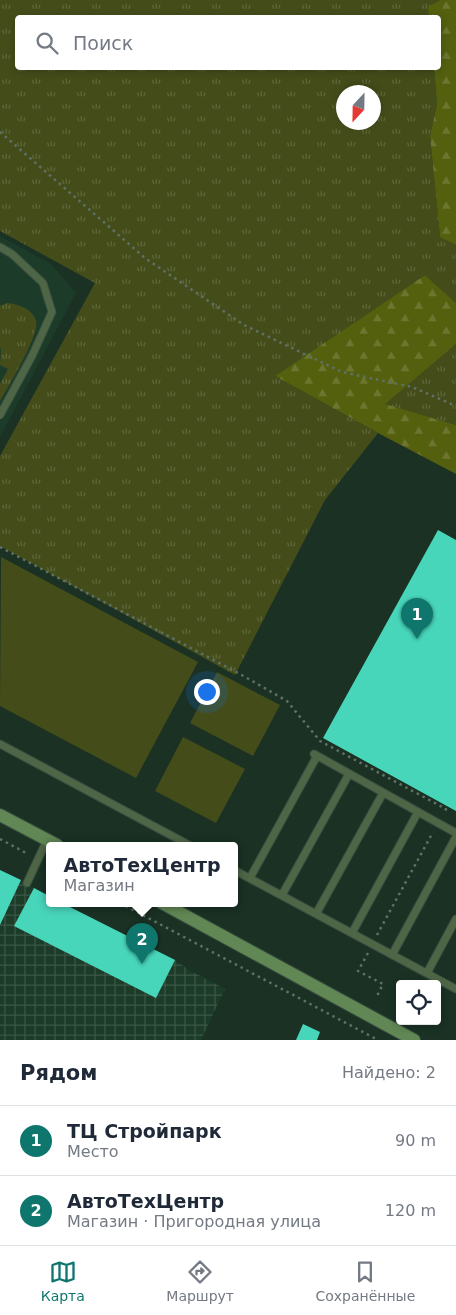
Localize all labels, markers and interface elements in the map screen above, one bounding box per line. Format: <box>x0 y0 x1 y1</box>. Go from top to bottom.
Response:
search box <box>15 15 441 70</box>
icon: search <box>33 29 61 57</box>
text: Поиск <box>73 32 133 54</box>
north arrow <box>336 85 381 130</box>
pin: 1 <box>401 598 433 639</box>
your location <box>194 679 220 705</box>
popup <box>46 842 238 907</box>
text: АвтоТехЦентр <box>63 854 221 876</box>
text: Магазин <box>63 876 135 895</box>
pin: 2 <box>126 923 158 964</box>
map controls <box>396 980 441 1025</box>
button: locate <box>396 980 441 1025</box>
text: Рядом <box>20 1061 97 1085</box>
text: Найдено: 2 <box>342 1063 436 1082</box>
text: ТЦ Стройпарк <box>67 1120 222 1142</box>
text: 1 <box>30 1131 42 1150</box>
text: 90 m <box>395 1131 436 1150</box>
text: Место <box>67 1142 119 1161</box>
text: АвтоТехЦентр <box>67 1190 224 1212</box>
text: 2 <box>30 1201 42 1220</box>
text: 120 m <box>385 1201 436 1220</box>
text: Магазин · Пригородная улица <box>67 1212 321 1231</box>
tab: Карта <box>41 1258 85 1304</box>
tab: Маршрут <box>166 1258 234 1304</box>
tab: Сохранённые <box>315 1258 415 1304</box>

